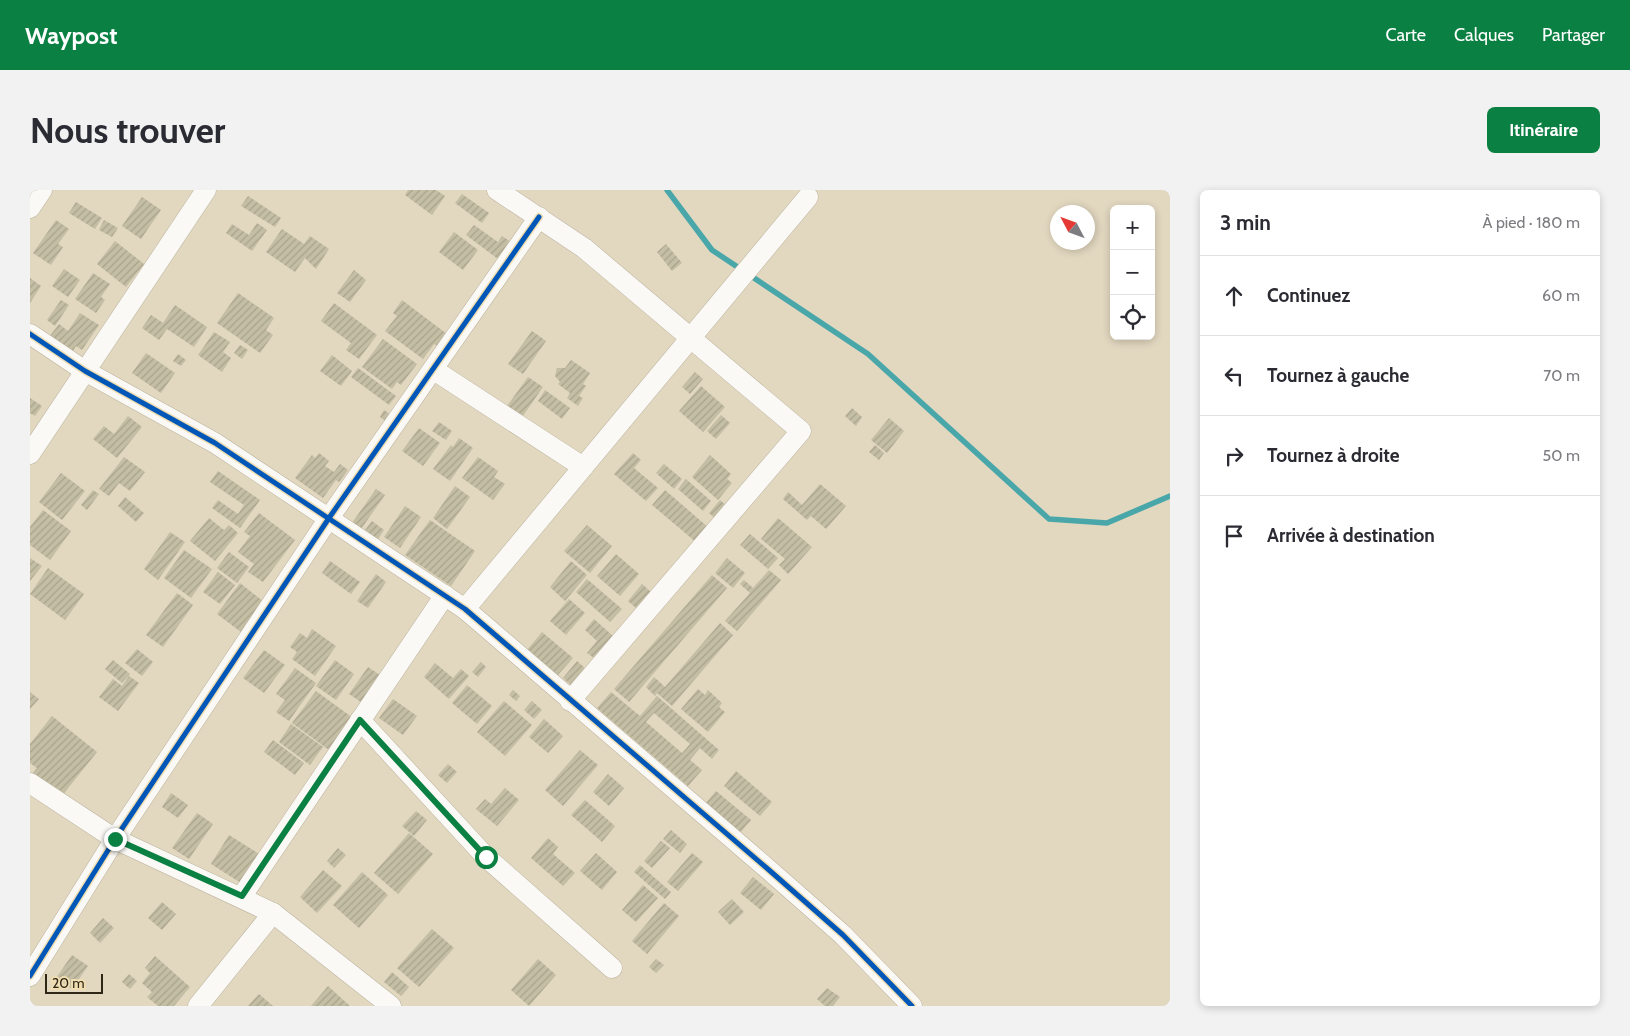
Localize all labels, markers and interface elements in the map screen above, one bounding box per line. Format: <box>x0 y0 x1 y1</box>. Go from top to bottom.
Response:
text: Waypost <box>25 21 117 50</box>
text: Carte <box>1385 24 1426 46</box>
text: Calques <box>1454 24 1514 46</box>
text: Partager <box>1542 24 1605 46</box>
button: Itinéraire <box>1487 107 1600 153</box>
text: Nous trouver <box>30 109 225 152</box>
north arrow <box>1050 205 1095 250</box>
map controls <box>1110 205 1155 340</box>
button: + <box>1110 205 1155 250</box>
text: 3 min <box>1220 210 1271 235</box>
text: À pied · 180 m <box>1482 213 1580 232</box>
button: − <box>1110 250 1155 295</box>
icon: ahead <box>1220 282 1248 310</box>
text: Continuez <box>1267 284 1350 307</box>
text: 60 m <box>1542 286 1580 305</box>
button: locate <box>1110 295 1155 340</box>
icon: left <box>1220 362 1248 390</box>
text: Tournez à gauche <box>1267 364 1409 387</box>
text: 70 m <box>1543 366 1580 385</box>
icon: right <box>1220 442 1248 470</box>
text: Tournez à droite <box>1267 444 1400 467</box>
text: 50 m <box>1543 446 1580 465</box>
icon: arrive <box>1220 522 1248 550</box>
text: Arrivée à destination <box>1267 524 1435 547</box>
route end <box>104 828 127 851</box>
route start <box>475 846 498 869</box>
scale bar <box>45 971 102 994</box>
text: 20 m <box>52 974 85 992</box>

